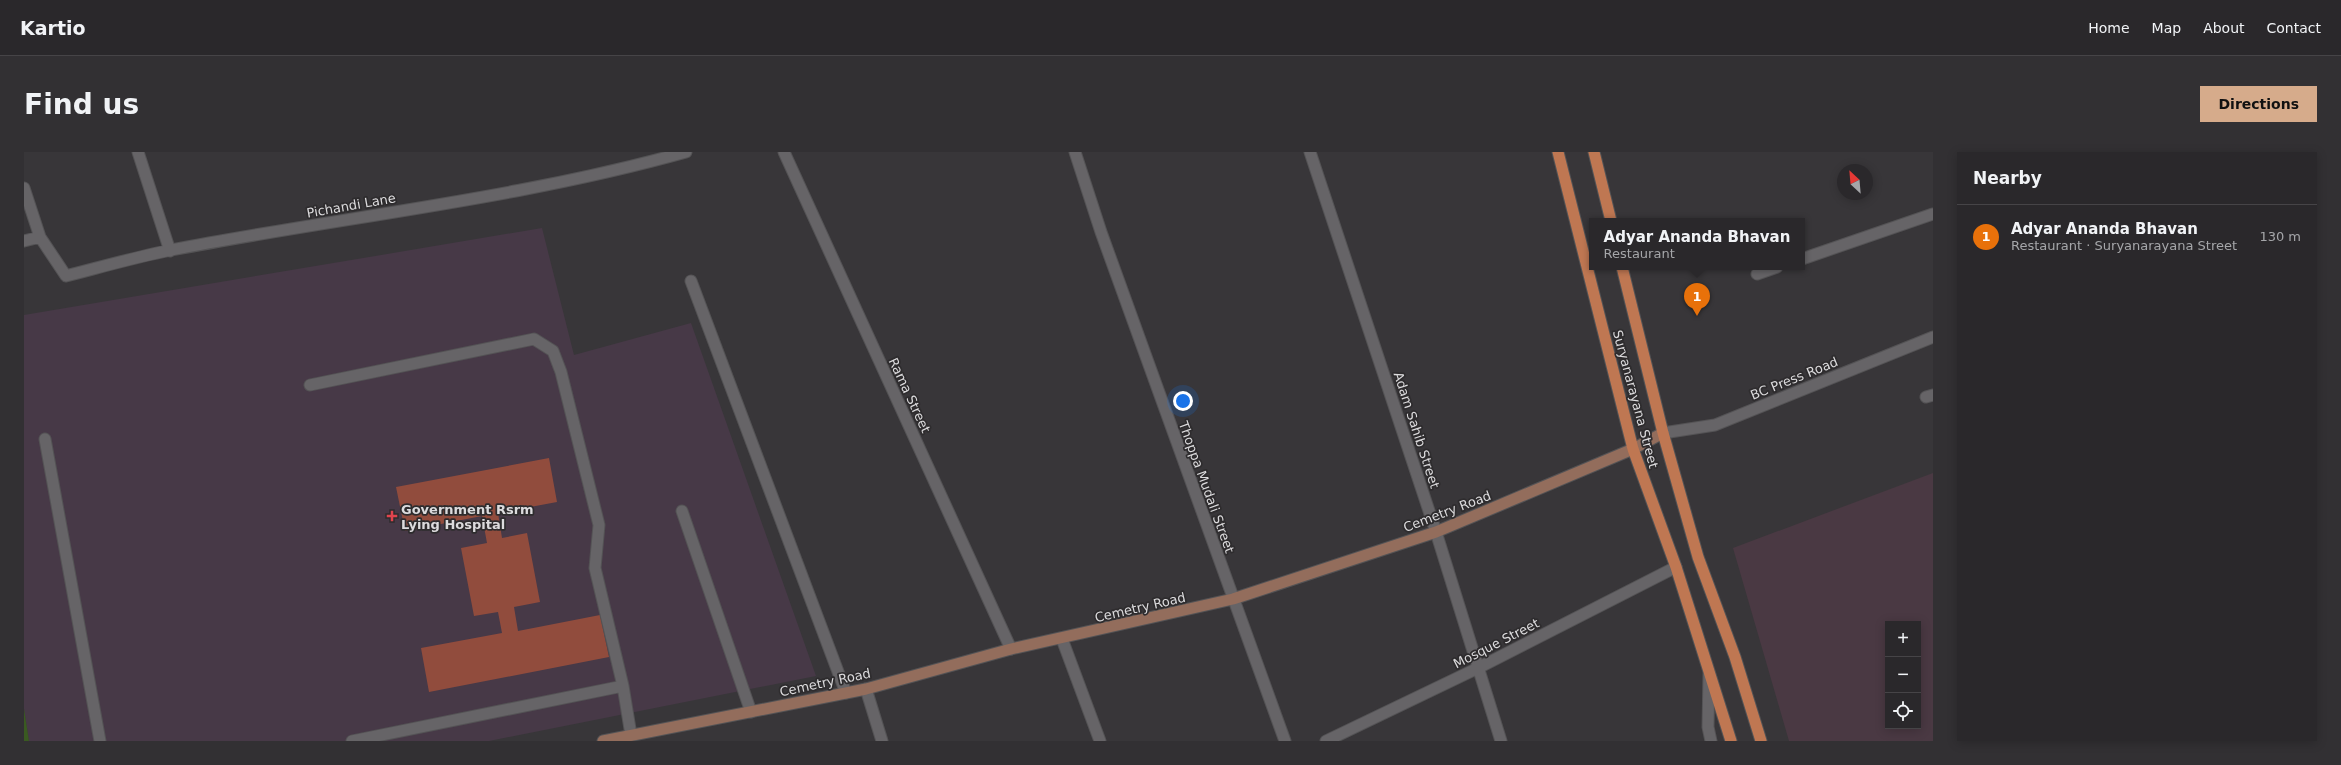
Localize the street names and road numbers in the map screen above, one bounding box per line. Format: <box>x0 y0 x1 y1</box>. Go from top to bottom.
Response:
street label: Pichandi Lane <box>305 190 397 221</box>
street label: Suryanarayana Street <box>1610 328 1661 470</box>
street label: BC Press Road <box>1748 354 1840 403</box>
street label: Rama Street <box>886 355 933 435</box>
street label: Adam Sahib Street <box>1391 370 1442 490</box>
street label: Thoppa Mudali Street <box>1175 418 1237 555</box>
street label: Cemetry Road <box>1401 488 1493 535</box>
street label: Cemetry Road <box>1093 590 1187 625</box>
street label: Mosque Street <box>1451 615 1542 671</box>
street label: Cemetry Road <box>778 666 872 699</box>

